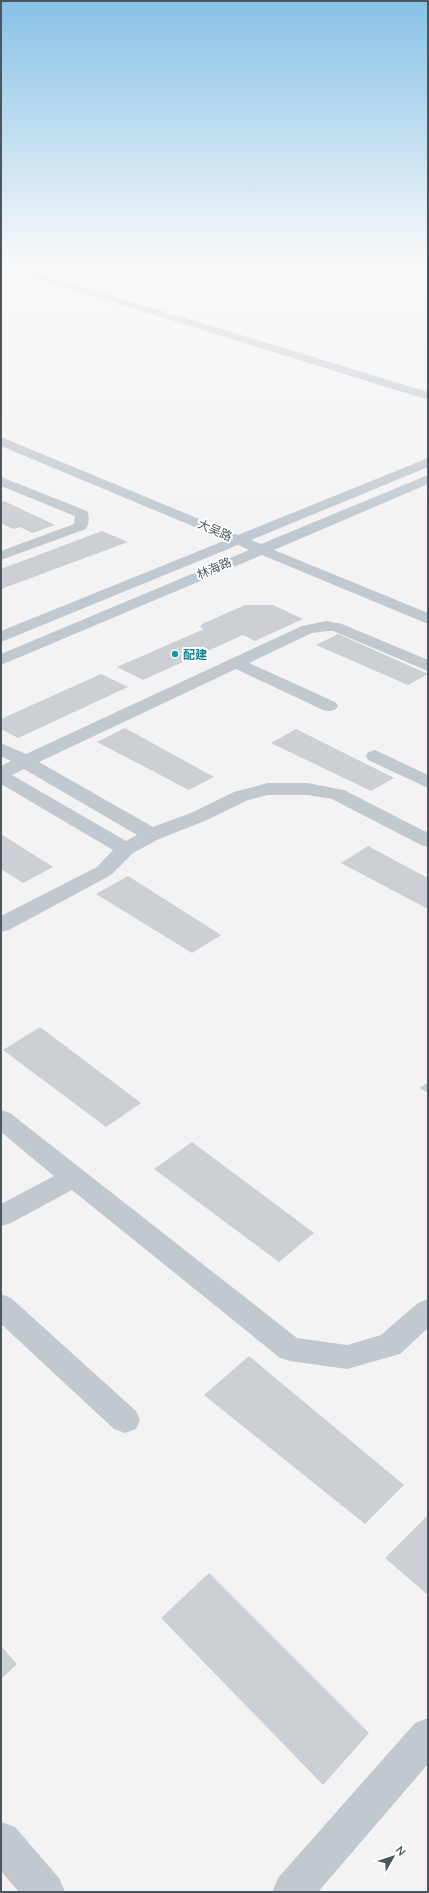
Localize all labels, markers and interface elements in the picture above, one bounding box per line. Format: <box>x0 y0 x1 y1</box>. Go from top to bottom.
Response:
street label: 大吴路 <box>195 516 235 544</box>
street label: 林海路 <box>194 554 234 582</box>
place label: 配建 <box>183 647 207 662</box>
marker: 配建 <box>170 649 180 659</box>
north arrow <box>373 1837 413 1877</box>
text: N <box>393 1843 409 1858</box>

